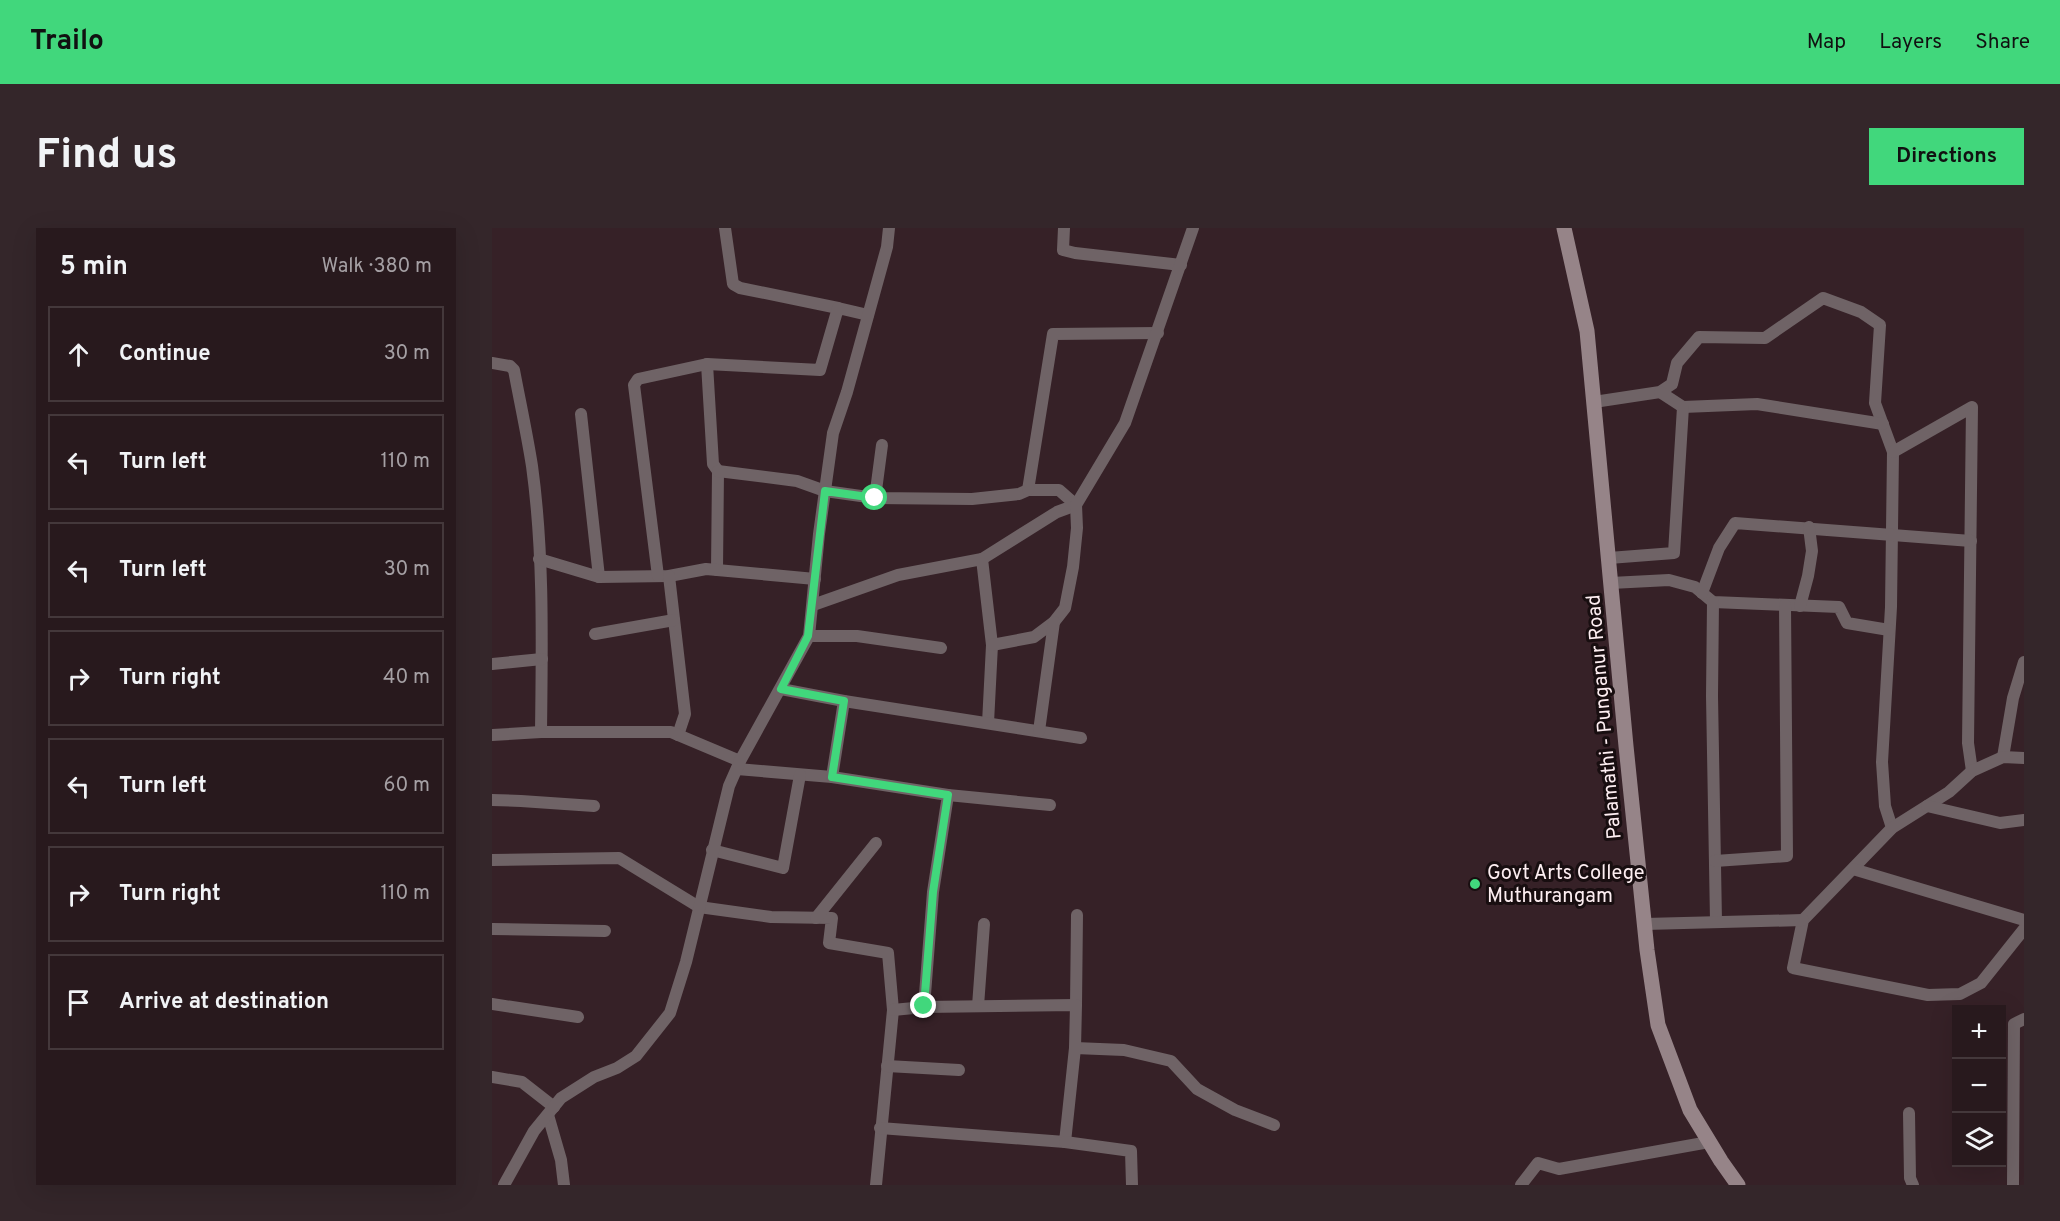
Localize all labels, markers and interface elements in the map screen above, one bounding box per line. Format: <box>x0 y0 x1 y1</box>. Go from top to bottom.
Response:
text: Trailo <box>30 24 104 60</box>
text: Map <box>1807 29 1846 56</box>
text: Layers <box>1879 29 1942 56</box>
text: Share <box>1975 29 2030 56</box>
button: Directions <box>1869 128 2024 185</box>
text: Find us <box>36 130 177 183</box>
text: 5 min <box>60 251 128 284</box>
text: Walk · 380 m <box>321 254 432 280</box>
icon: ahead <box>62 338 95 371</box>
text: Continue <box>119 341 210 368</box>
text: 30 m <box>384 341 430 367</box>
icon: left <box>62 446 95 479</box>
text: Turn left <box>119 449 207 476</box>
text: 110 m <box>381 449 430 475</box>
route start <box>861 484 887 510</box>
icon: left <box>62 554 95 587</box>
text: Turn left <box>119 557 207 584</box>
text: 30 m <box>384 557 430 583</box>
street label: Palamathi - Punganur Road <box>1581 593 1629 840</box>
icon: right <box>62 662 95 695</box>
text: Turn right <box>119 665 221 692</box>
text: 40 m <box>383 665 430 691</box>
icon: left <box>62 770 95 803</box>
text: Turn left <box>119 773 207 800</box>
text: 60 m <box>384 773 430 799</box>
place label: Govt Arts College Muthurangam <box>1487 861 1645 910</box>
marker: Govt Arts College Muthurangam <box>1468 877 1482 891</box>
icon: right <box>62 878 95 911</box>
text: Turn right <box>119 881 221 908</box>
text: 110 m <box>381 881 430 907</box>
icon: arrive <box>62 986 95 1019</box>
text: Arrive at destination <box>119 989 329 1016</box>
route end <box>910 992 936 1018</box>
map controls <box>1952 1005 2006 1167</box>
button: + <box>1952 1005 2006 1059</box>
button: − <box>1952 1059 2006 1113</box>
button: layers <box>1952 1113 2006 1167</box>

